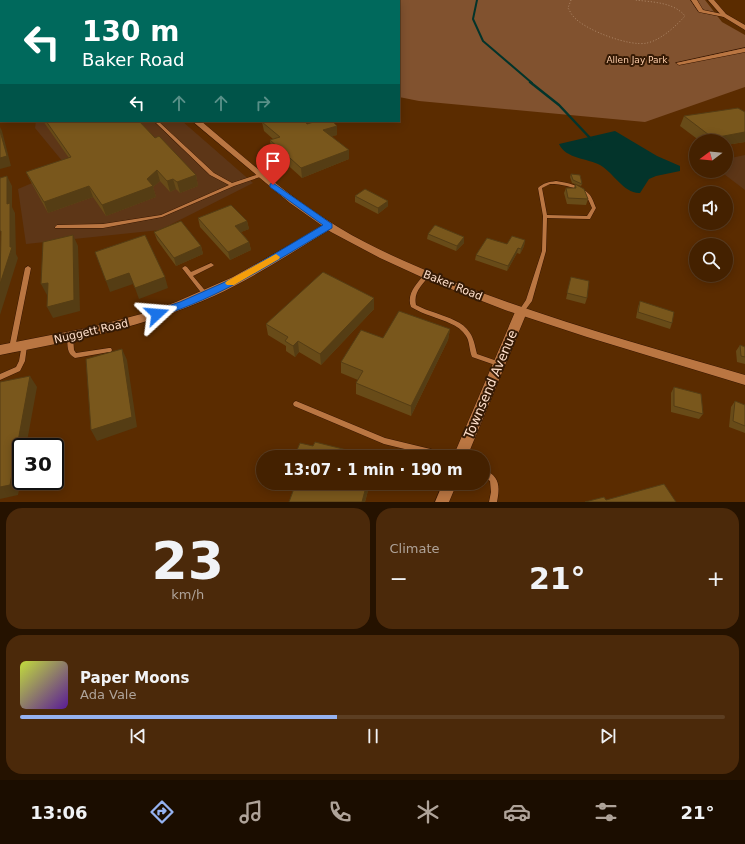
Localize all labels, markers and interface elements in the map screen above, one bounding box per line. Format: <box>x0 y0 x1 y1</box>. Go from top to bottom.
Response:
text: 130 m <box>82 15 179 48</box>
icon: left <box>16 16 68 68</box>
text: Baker Road <box>82 49 185 70</box>
park label: Allen Jay Park <box>606 55 668 65</box>
icon: left <box>126 92 148 114</box>
icon: ahead <box>168 92 190 114</box>
icon: ahead <box>210 92 232 114</box>
icon: right <box>252 92 274 114</box>
north arrow <box>689 134 733 178</box>
map controls <box>689 134 733 282</box>
pin <box>256 144 290 185</box>
icon: arrive <box>262 150 284 172</box>
button: sound <box>689 186 733 230</box>
button: search <box>689 238 733 282</box>
street label: Baker Road <box>421 268 484 303</box>
position arrow <box>136 293 178 335</box>
street label: Nuggett Road <box>53 317 129 346</box>
street label: Townsend Avenue <box>460 328 520 442</box>
speed limit sign: 30 <box>12 438 64 490</box>
text: 13:07 · 1 min · 190 m <box>283 461 463 479</box>
text: 23 <box>152 531 224 591</box>
text: Climate <box>390 541 440 556</box>
text: 21° <box>529 561 586 596</box>
text: − <box>390 566 408 591</box>
text: + <box>707 566 725 591</box>
text: km/h <box>171 587 204 602</box>
text: Paper Moons <box>80 669 189 687</box>
text: Ada Vale <box>80 687 136 702</box>
icon: previous <box>127 725 149 747</box>
icon: pause <box>362 725 384 747</box>
icon: next <box>597 725 619 747</box>
icon: directions <box>148 798 176 826</box>
icon: music <box>237 798 265 826</box>
icon: phone <box>326 798 354 826</box>
icon: climate <box>414 798 442 826</box>
icon: car <box>503 798 531 826</box>
icon: filters <box>592 798 620 826</box>
text: 13:06 <box>30 802 88 823</box>
text: 21° <box>681 802 715 823</box>

